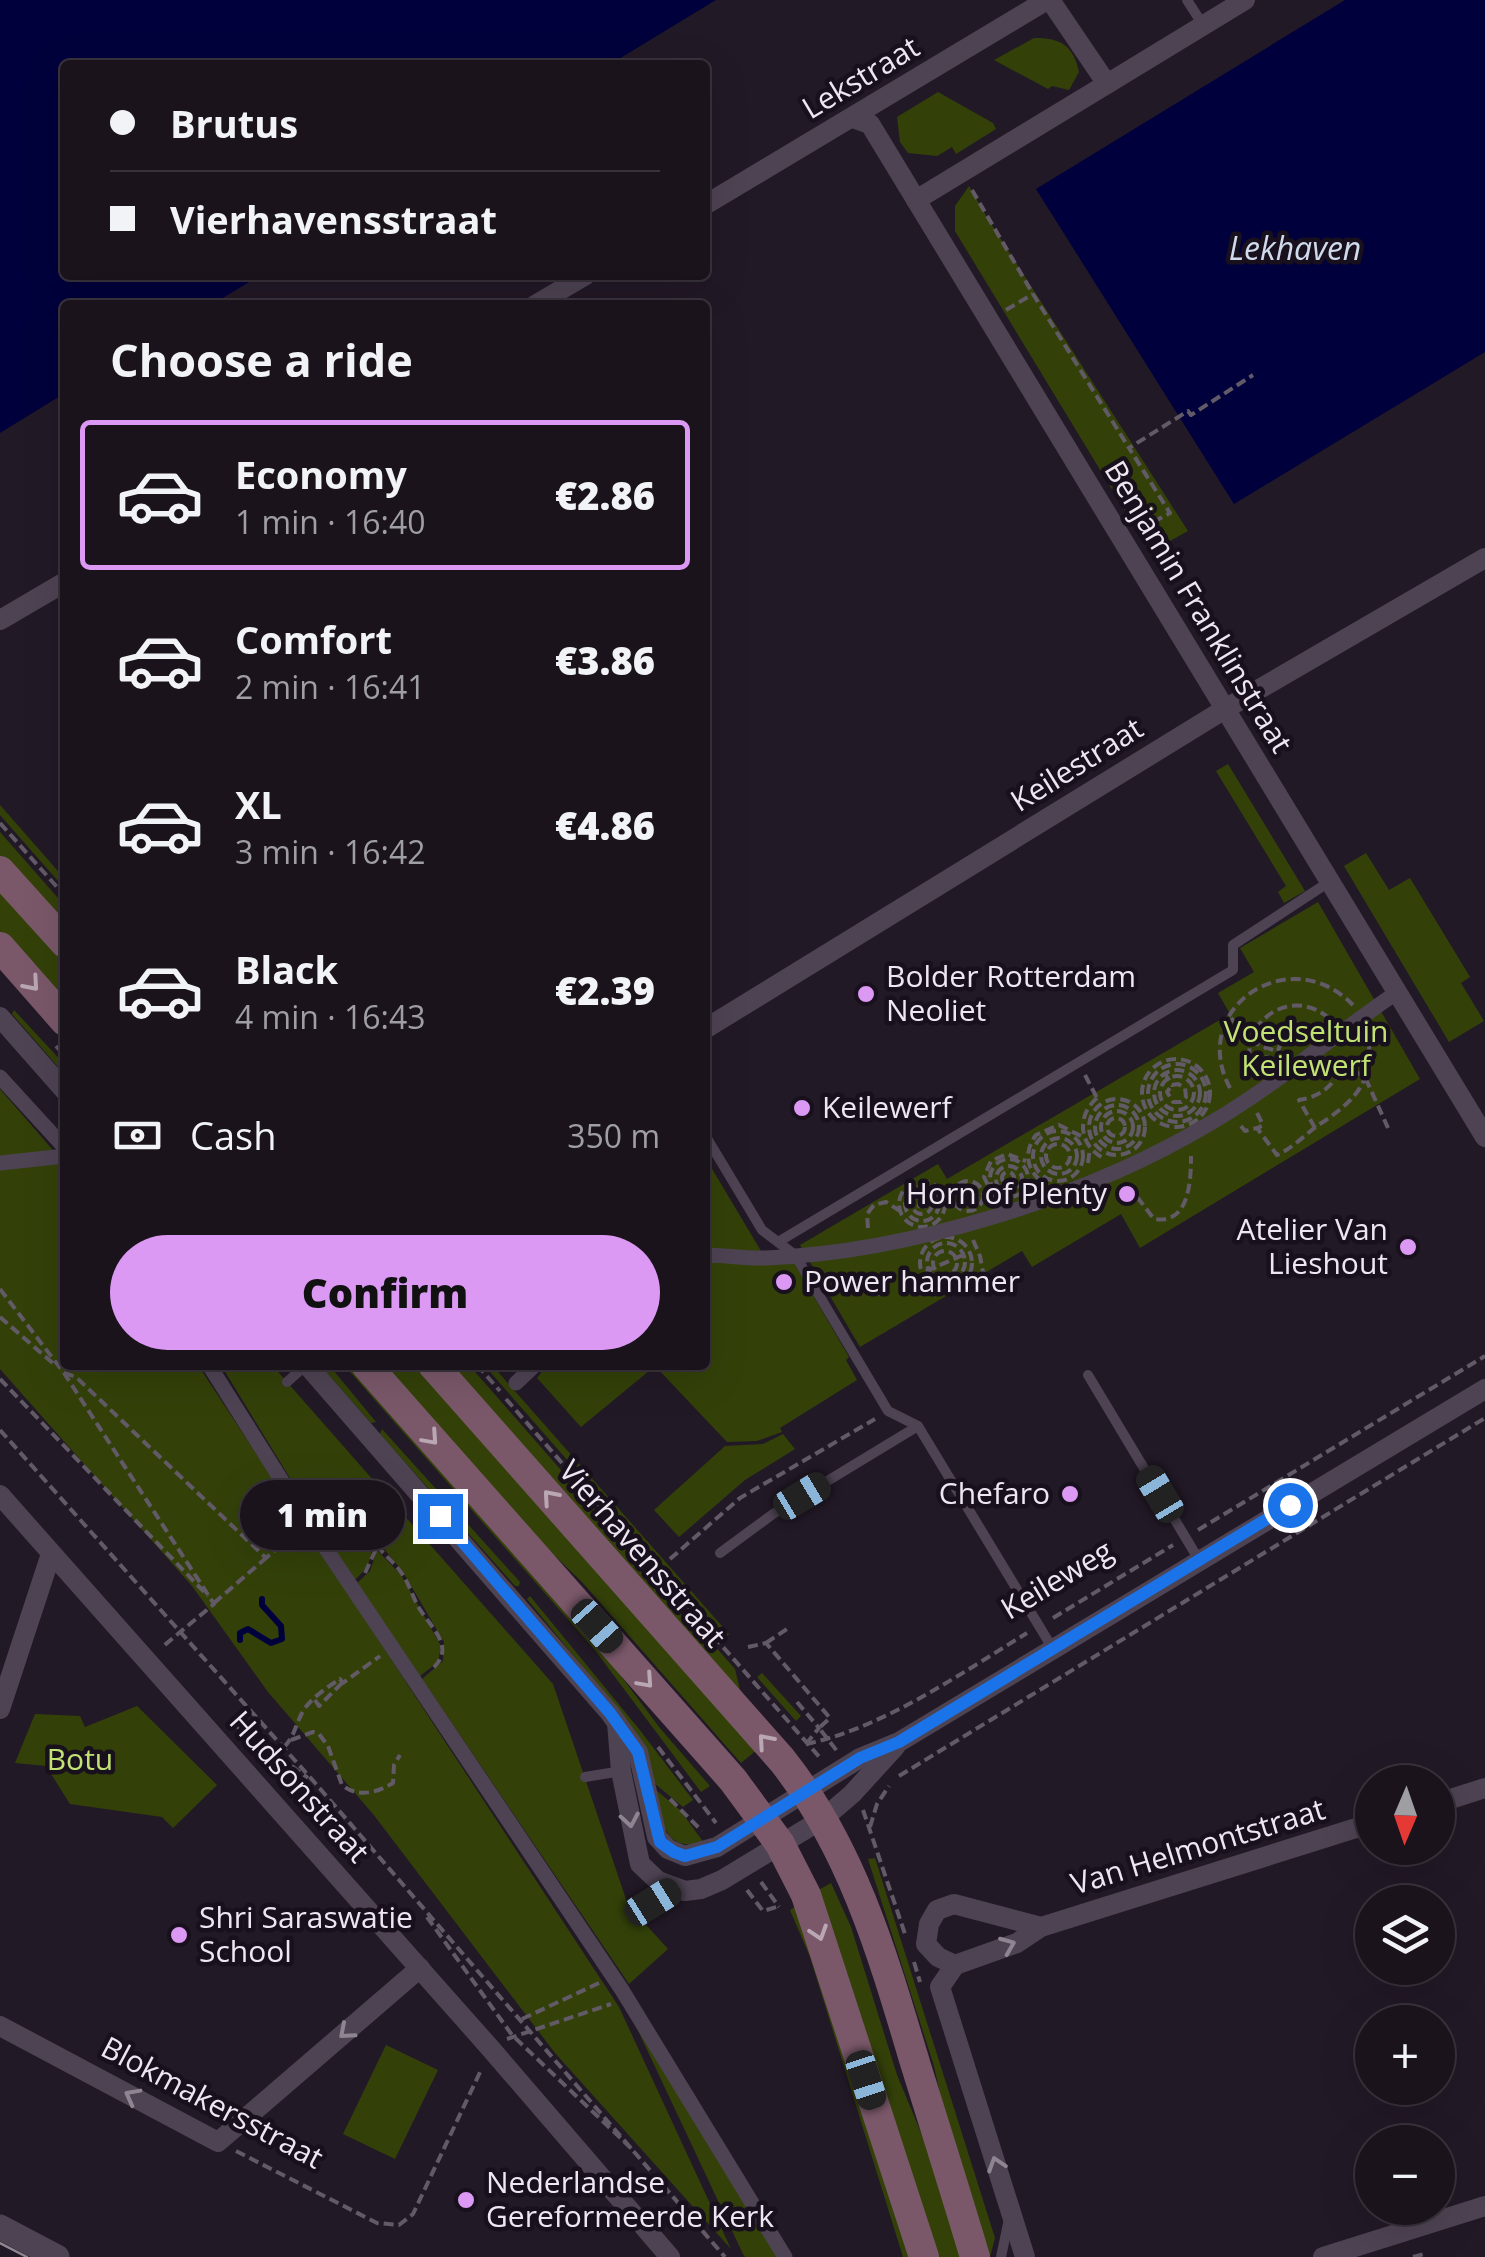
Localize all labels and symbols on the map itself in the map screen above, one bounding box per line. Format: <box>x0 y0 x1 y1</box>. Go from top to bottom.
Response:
street label: Lekstraat <box>794 26 926 128</box>
water label: Lekhaven <box>1229 226 1361 269</box>
street label: Benjamin Franklinstraat <box>1096 453 1303 760</box>
street label: Keilestraat <box>1002 707 1150 820</box>
place label: Bolder Rotterdam Neoliet <box>886 955 1136 1030</box>
one-way arrow <box>21 972 39 991</box>
marker: Bolder Rotterdam Neoliet <box>855 983 877 1005</box>
park label: Voedseltuin Keilewerf <box>1224 1010 1388 1085</box>
place label: Keilewerf <box>822 1086 954 1127</box>
marker: Keilewerf <box>791 1097 813 1119</box>
place label: Horn of Plenty <box>906 1172 1108 1213</box>
marker: Horn of Plenty <box>1116 1183 1138 1205</box>
place label: Atelier Van Lieshout <box>1236 1208 1388 1283</box>
marker: Atelier Van Lieshout <box>1397 1236 1419 1258</box>
place label: Power hammer <box>804 1260 1020 1301</box>
marker: Power hammer <box>773 1271 795 1293</box>
one-way arrow <box>419 1426 437 1445</box>
street label: Vierhavensstraat <box>550 1451 736 1655</box>
car <box>1132 1461 1188 1527</box>
car <box>769 1468 835 1524</box>
place label: Chefaro <box>939 1472 1050 1513</box>
callout: 1 min <box>240 1481 405 1551</box>
marker: Chefaro <box>1059 1483 1081 1505</box>
route start <box>1268 1483 1313 1528</box>
one-way arrow <box>543 1490 561 1509</box>
route end <box>418 1494 463 1539</box>
street label: Keileweg <box>993 1529 1120 1628</box>
car <box>566 1594 628 1658</box>
one-way arrow <box>635 1669 653 1688</box>
street label: Hudsonstraat <box>221 1701 379 1871</box>
one-way arrow <box>759 1734 777 1753</box>
park label: Botu <box>47 1738 113 1779</box>
north arrow <box>1355 1765 1455 1865</box>
street label: Van Helmontstraat <box>1066 1787 1330 1904</box>
one-way arrow <box>618 1811 639 1828</box>
car <box>620 1873 686 1931</box>
place label: Shri Saraswatie School <box>199 1896 413 1971</box>
marker: Shri Saraswatie School <box>168 1924 190 1946</box>
one-way arrow <box>807 1924 827 1941</box>
one-way arrow <box>998 1937 1016 1957</box>
one-way arrow <box>339 2020 358 2038</box>
street label: Blokmakersstraat <box>95 2026 331 2177</box>
car <box>842 2047 890 2113</box>
one-way arrow <box>125 2089 143 2108</box>
one-way arrow <box>988 2156 1008 2173</box>
place label: Nederlandse Gereformeerde Kerk <box>486 2161 774 2236</box>
marker: Nederlandse Gereformeerde Kerk <box>455 2189 477 2211</box>

